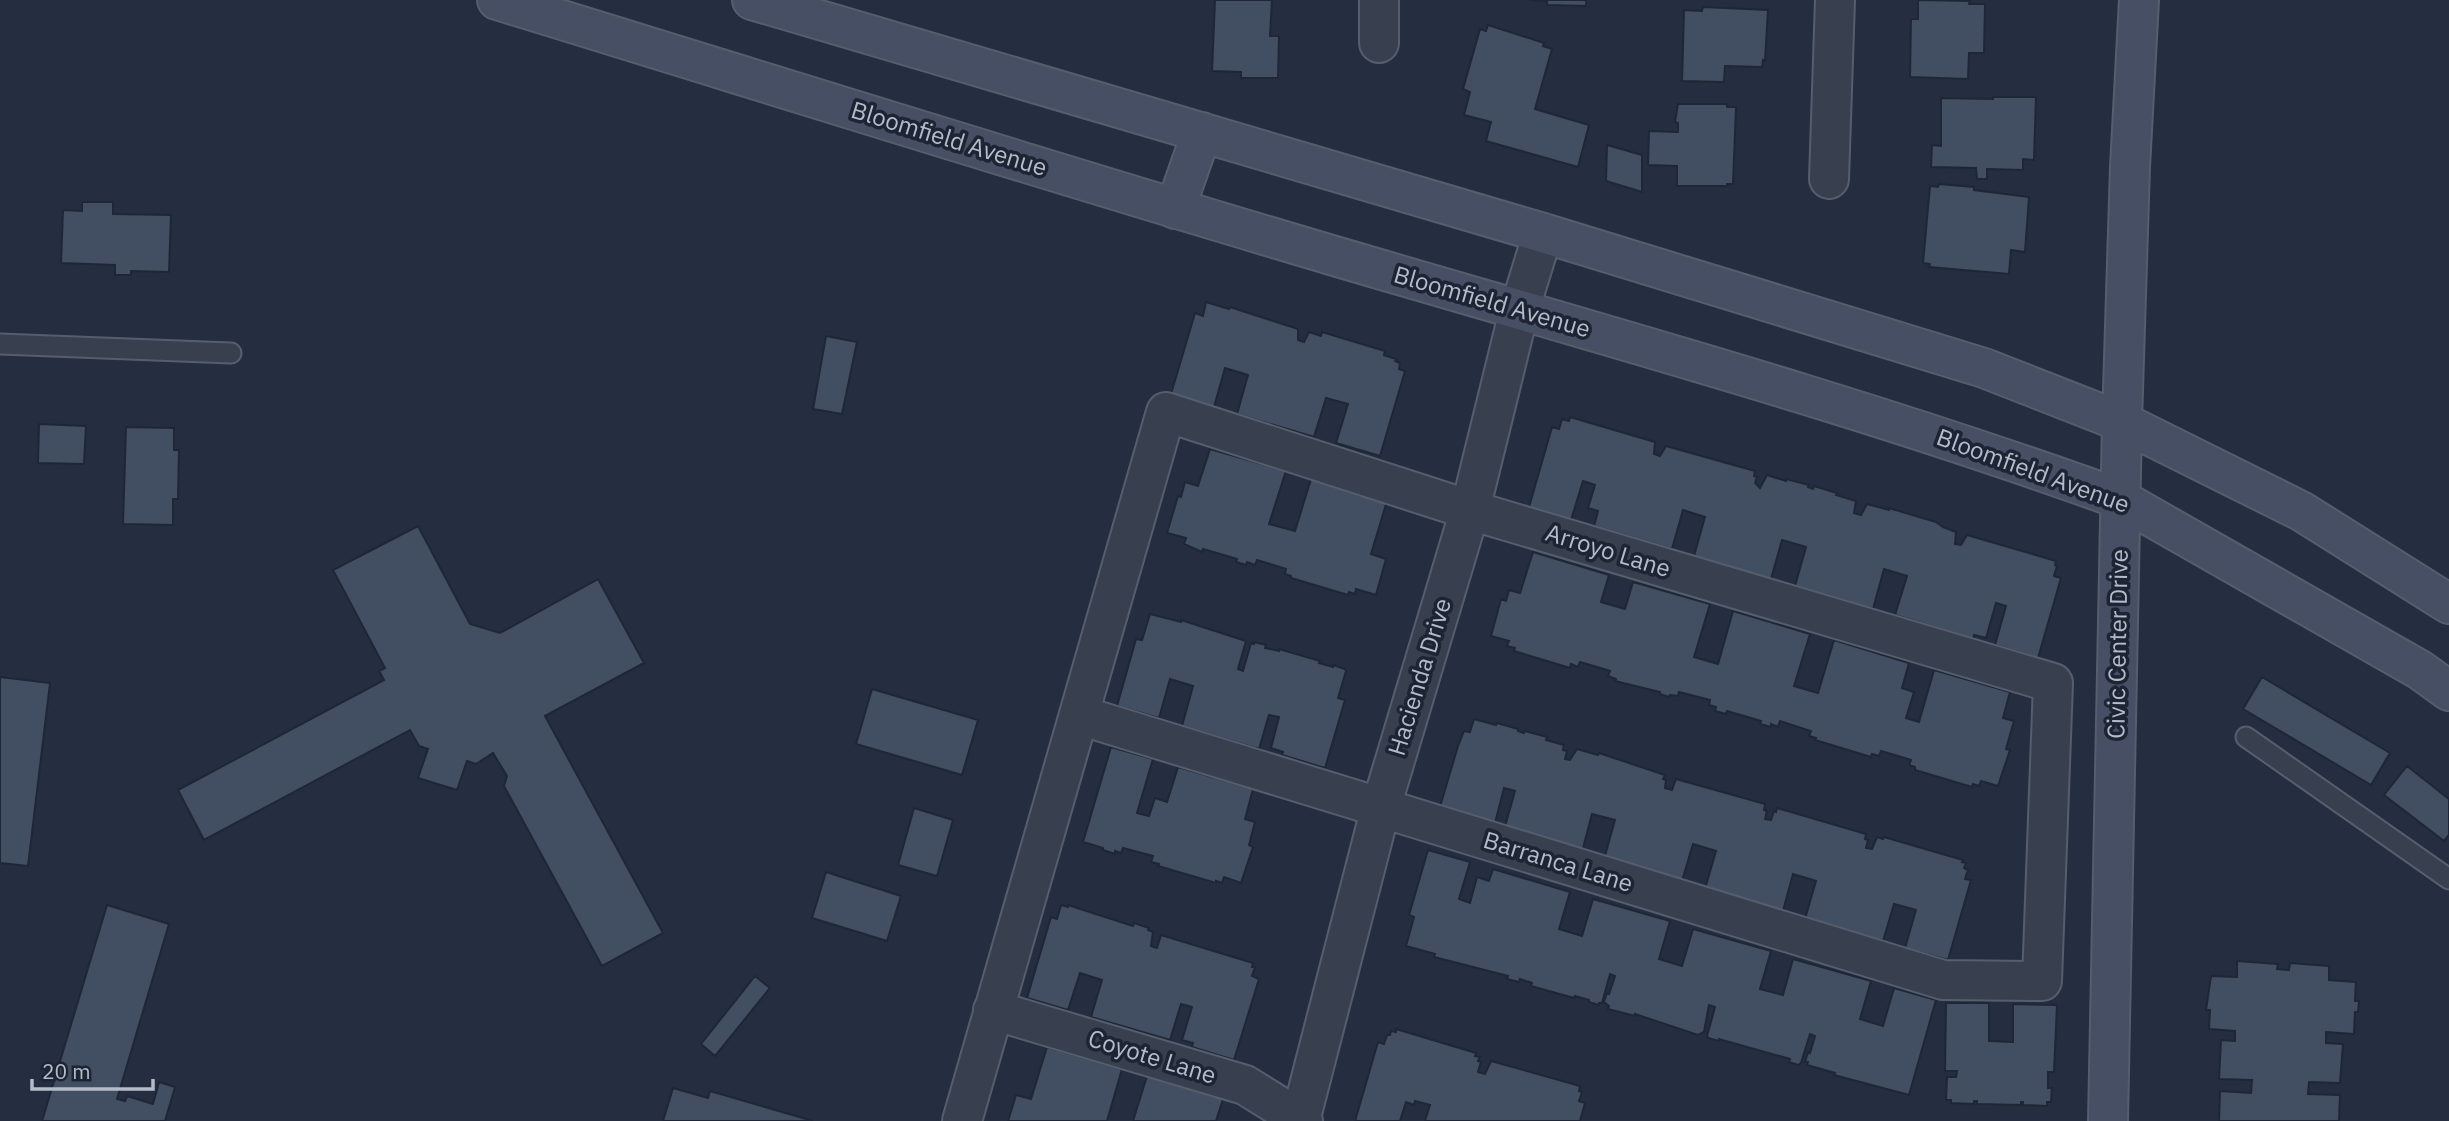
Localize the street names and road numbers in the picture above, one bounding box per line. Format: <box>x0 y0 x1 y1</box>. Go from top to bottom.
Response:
street label: Bloomfield Avenue <box>848 93 1051 183</box>
street label: Bloomfield Avenue <box>1390 258 1594 344</box>
street label: Bloomfield Avenue <box>1932 420 2134 520</box>
street label: Arroyo Lane <box>1542 516 1675 584</box>
street label: Civic Center Drive <box>2099 549 2135 739</box>
street label: Hacienda Drive <box>1380 594 1458 759</box>
street label: Barranca Lane <box>1480 823 1637 899</box>
street label: Coyote Lane <box>1084 1021 1220 1091</box>

